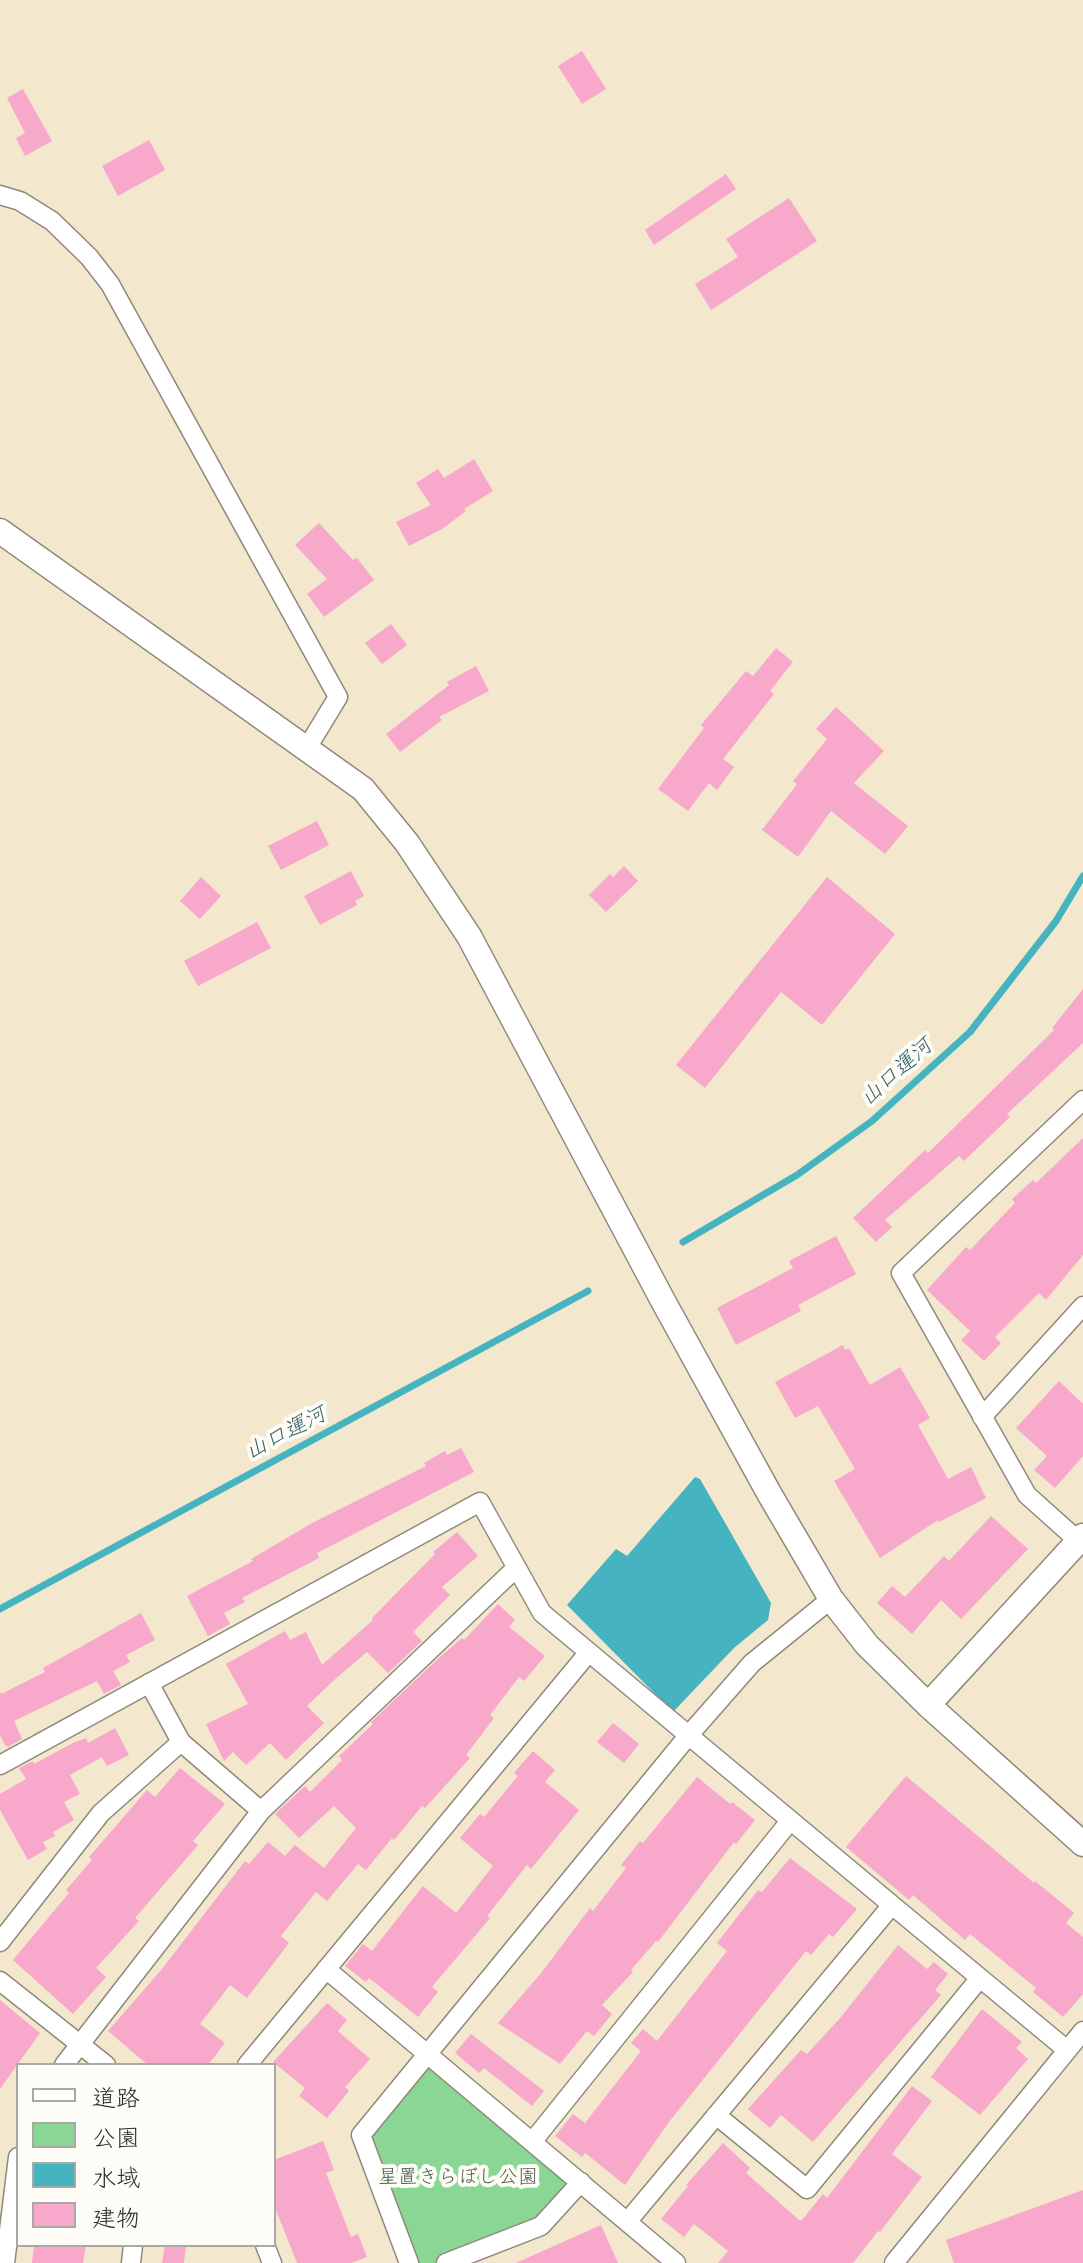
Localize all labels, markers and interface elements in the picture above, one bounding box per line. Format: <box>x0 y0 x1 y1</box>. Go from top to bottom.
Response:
water label: 山口運河 <box>855 1034 939 1112</box>
water label: 山口運河 <box>241 1402 331 1466</box>
legend <box>16 2063 276 2247</box>
text: 道路 <box>92 2084 140 2113</box>
text: 公園 <box>92 2124 140 2153</box>
text: 水域 <box>92 2164 140 2193</box>
park label: 星置きらぼし公園 <box>378 2166 538 2190</box>
text: 建物 <box>92 2204 140 2233</box>

